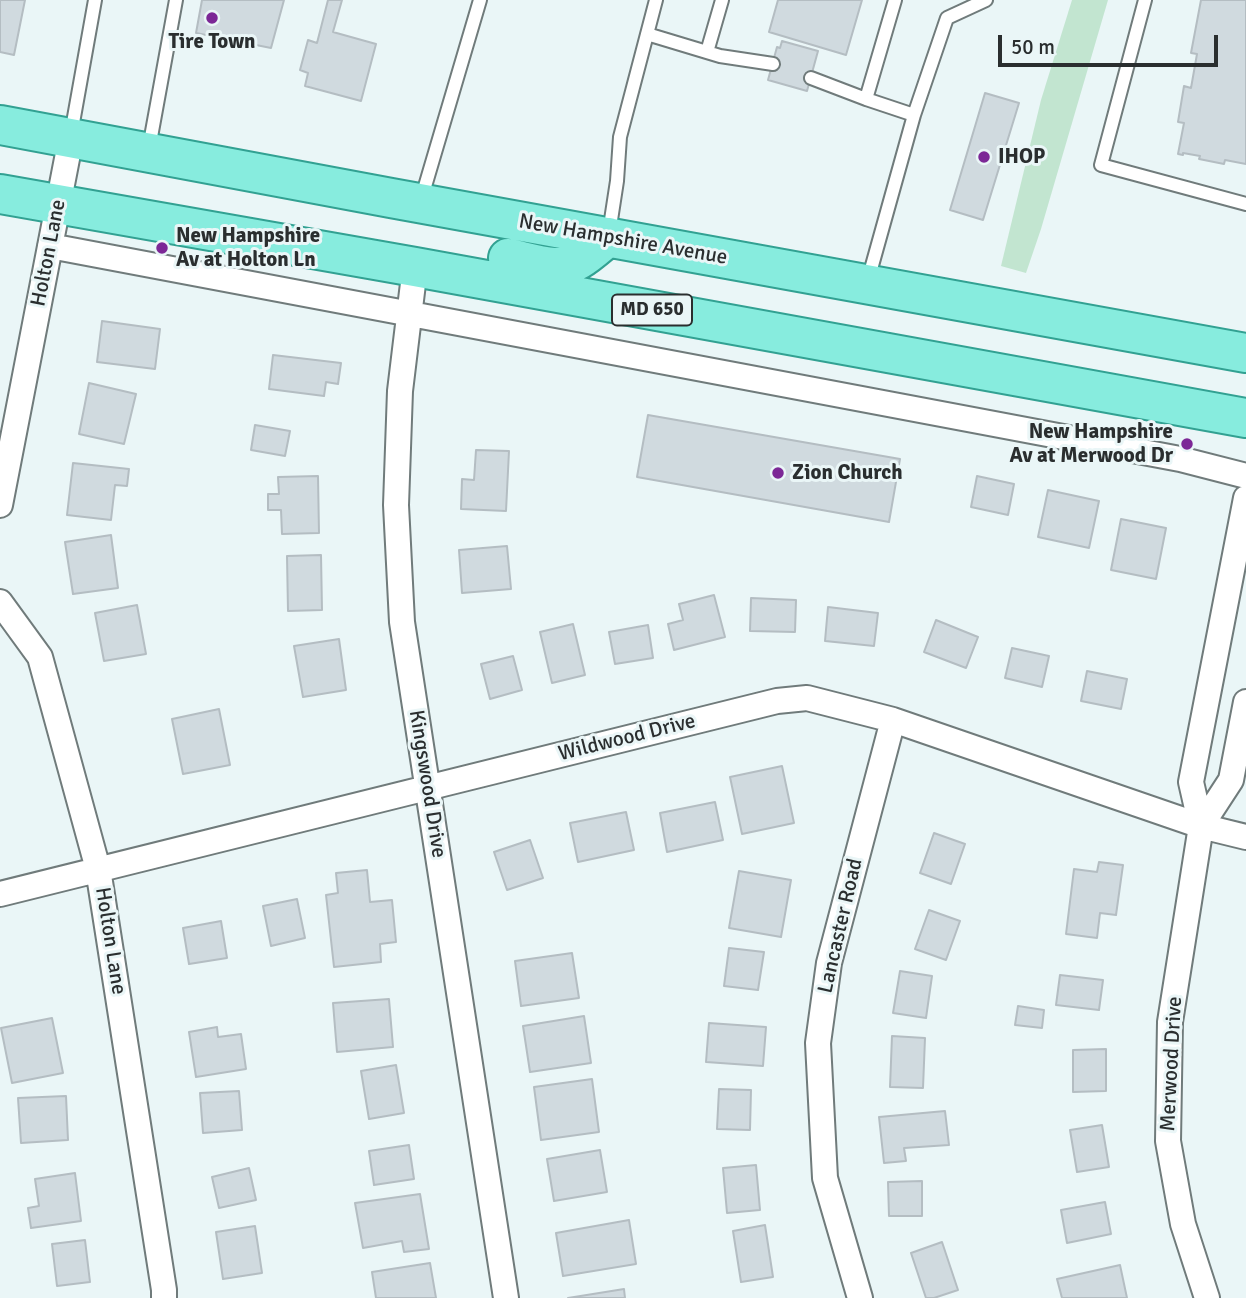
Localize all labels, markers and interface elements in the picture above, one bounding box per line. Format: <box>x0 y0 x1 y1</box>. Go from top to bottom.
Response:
marker: Tire Town <box>204 10 220 26</box>
scale bar <box>1001 21 1222 65</box>
place label: Tire Town <box>168 29 256 55</box>
text: 50 m <box>1011 34 1055 60</box>
place label: IHOP <box>998 144 1045 170</box>
marker: IHOP <box>976 149 992 165</box>
street label: Holton Lane <box>26 197 72 309</box>
street label: New Hampshire Avenue <box>517 209 729 271</box>
place label: New Hampshire Av at Holton Ln <box>176 223 320 273</box>
marker: New Hampshire Av at Holton Ln <box>154 240 170 256</box>
road number: MD 650 <box>612 294 692 326</box>
place label: New Hampshire Av at Merwood Dr <box>1009 419 1173 469</box>
marker: New Hampshire Av at Merwood Dr <box>1179 436 1195 452</box>
place label: Zion Church <box>792 460 903 486</box>
marker: Zion Church <box>770 465 786 481</box>
street label: Kingswood Drive <box>403 708 451 860</box>
street label: Wildwood Drive <box>556 709 698 767</box>
street label: Lancaster Road <box>813 856 869 996</box>
street label: Holton Lane <box>89 885 131 997</box>
street label: Merwood Drive <box>1156 996 1188 1132</box>

